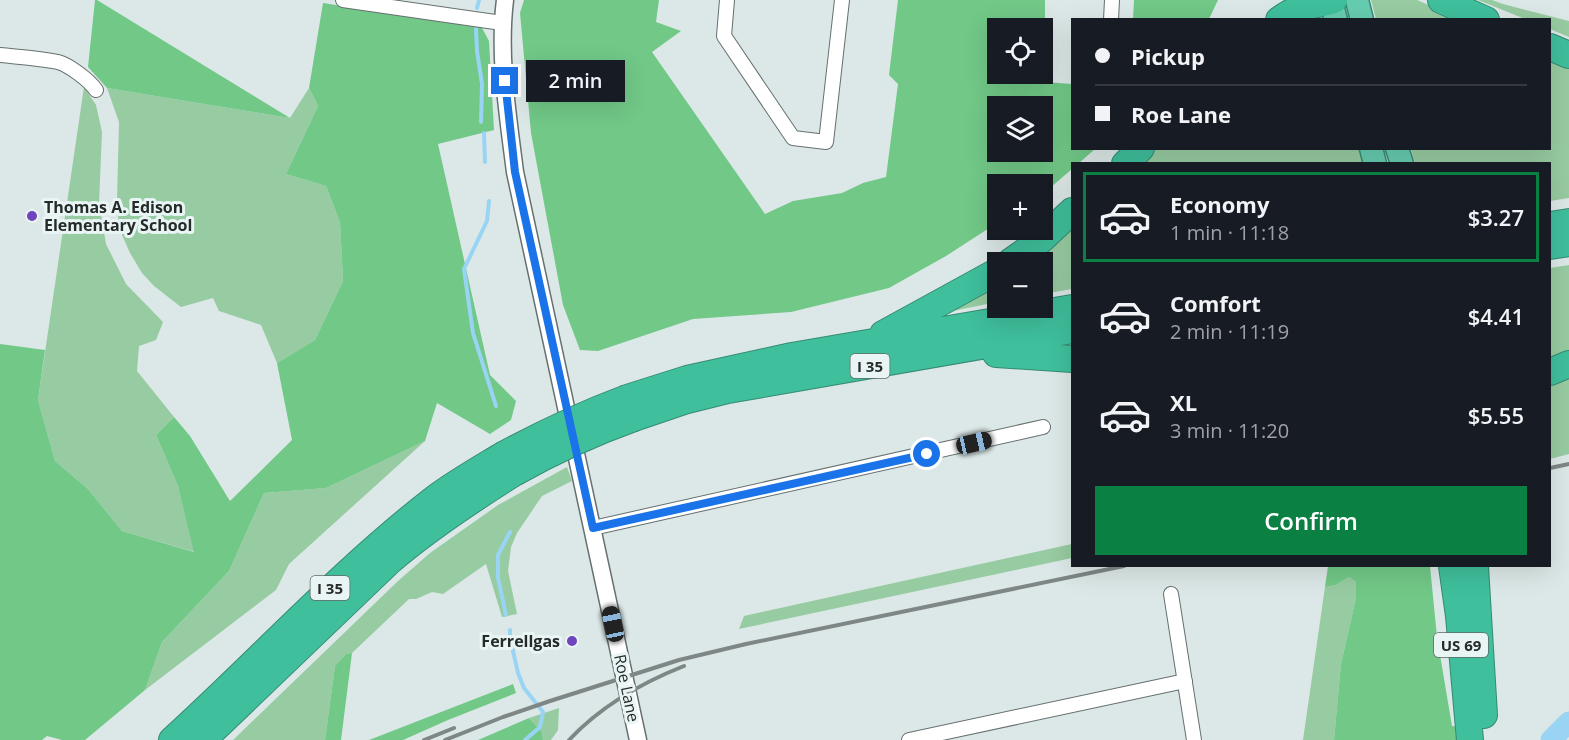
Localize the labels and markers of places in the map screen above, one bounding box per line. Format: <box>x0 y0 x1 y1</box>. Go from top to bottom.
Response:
place label: Thomas A. Edison Elementary School <box>44 196 192 236</box>
marker: Thomas A. Edison Elementary School <box>25 209 39 223</box>
place label: Ferrellgas <box>481 630 560 652</box>
marker: Ferrellgas <box>565 634 579 648</box>

